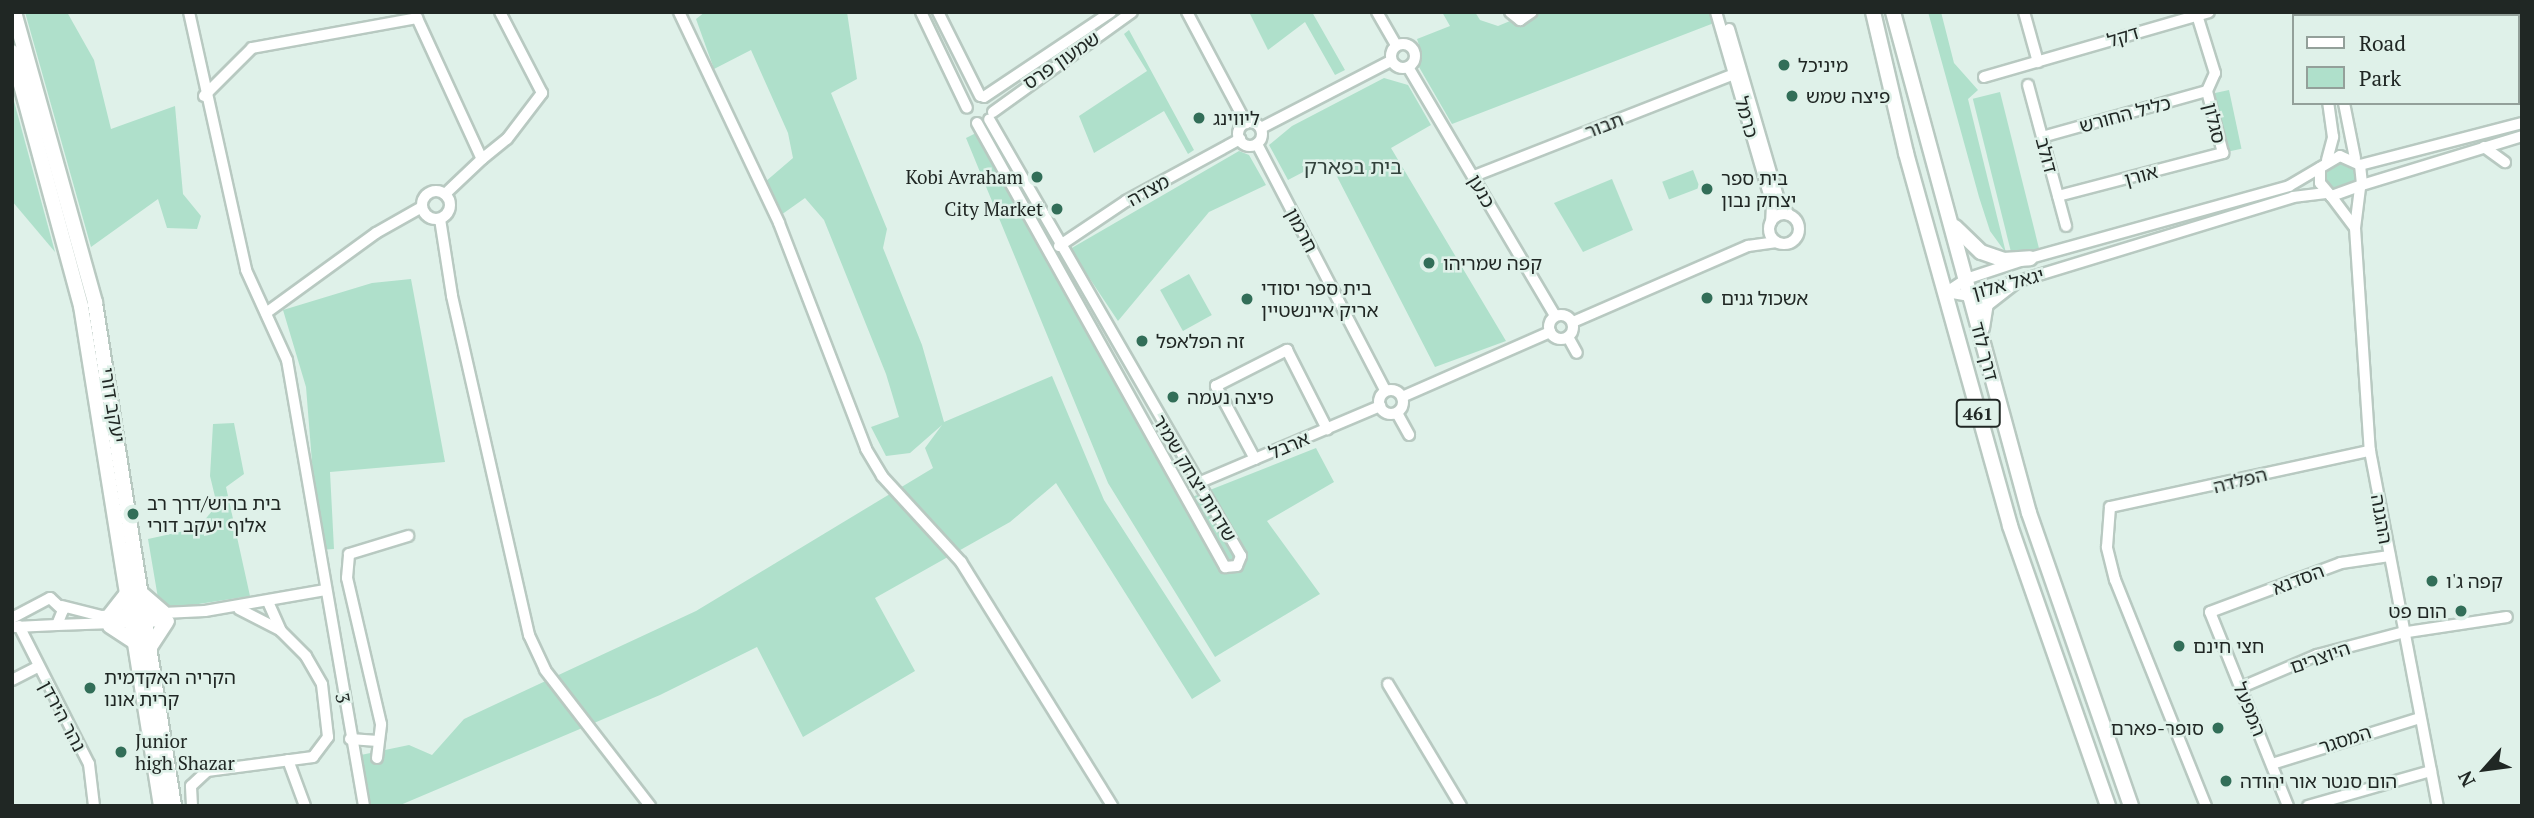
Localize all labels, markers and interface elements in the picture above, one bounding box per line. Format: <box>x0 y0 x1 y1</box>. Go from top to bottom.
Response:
legend <box>2292 14 2520 105</box>
street label: דקל <box>2104 20 2142 52</box>
street label: שמעון פרס <box>1018 26 1104 94</box>
text: Road <box>2359 29 2406 57</box>
place label: מיניכל <box>1798 54 1848 76</box>
marker: מיניכל <box>1776 57 1792 73</box>
text: Park <box>2359 64 2401 92</box>
place label: פיצה שמש <box>1806 85 1890 107</box>
marker: פיצה שמש <box>1784 88 1800 104</box>
street label: כליל החורש <box>2077 91 2173 137</box>
street label: כרמל <box>1730 94 1764 140</box>
street label: סגלון <box>2199 100 2231 146</box>
place label: ליווינג <box>1213 107 1260 129</box>
street label: תבור <box>1582 107 1626 143</box>
marker: ליווינג <box>1191 110 1207 126</box>
street label: דולב <box>2031 135 2063 175</box>
district label: בית בפארק <box>1304 153 1402 179</box>
street label: אורן <box>2122 160 2160 190</box>
place label: Kobi Avraham <box>905 166 1023 188</box>
place label: בית ספר יצחק נבון <box>1721 167 1796 211</box>
marker: Kobi Avraham <box>1029 169 1045 185</box>
street label: מצדה <box>1123 169 1173 211</box>
street label: כנען <box>1464 170 1500 212</box>
marker: בית ספר יצחק נבון <box>1699 181 1715 197</box>
place label: City Market <box>944 198 1043 220</box>
marker: City Market <box>1049 201 1065 217</box>
street label: חרמון <box>1281 204 1323 256</box>
place label: קפה שמריהו <box>1443 252 1542 274</box>
marker: קפה שמריהו <box>1421 255 1437 271</box>
street label: יגאל אלון <box>1970 263 2046 303</box>
place label: בית ספר יסודי אריק איינשטיין <box>1261 277 1378 321</box>
place label: אשכול גנים <box>1721 287 1808 309</box>
marker: אשכול גנים <box>1699 290 1715 306</box>
marker: בית ספר יסודי אריק איינשטיין <box>1239 291 1255 307</box>
street label: דרך לוד <box>1966 319 2004 383</box>
place label: זה הפלאפל <box>1156 330 1245 352</box>
marker: זה הפלאפל <box>1134 333 1150 349</box>
street label: יעקב דורי <box>96 366 130 444</box>
place label: פיצה נעמה <box>1187 386 1274 408</box>
marker: פיצה נעמה <box>1165 389 1181 405</box>
road number: 461 <box>1955 398 2001 428</box>
street label: שדרות יצחק שמיר <box>1148 411 1242 545</box>
street label: ארבל <box>1265 426 1313 464</box>
street label: הפלדה <box>2211 462 2269 498</box>
place label: בית ברוש/דרך רב אלוף יעקב דורי <box>147 492 281 536</box>
street label: ההגנה <box>2366 492 2398 546</box>
marker: בית ברוש/דרך רב אלוף יעקב דורי <box>125 506 141 522</box>
street label: הסדנא <box>2269 559 2327 599</box>
place label: קפה ג'ו <box>2446 570 2503 592</box>
marker: קפה ג'ו <box>2424 573 2440 589</box>
place label: הום פט <box>2388 600 2447 622</box>
marker: הום פט <box>2453 603 2469 619</box>
place label: חצי חינם <box>2193 635 2264 657</box>
street label: היוצרים <box>2287 636 2353 678</box>
marker: חצי חינם <box>2171 638 2187 654</box>
place label: הקריה האקדמית קרית אונו <box>104 666 236 710</box>
street label: נהר הירדן <box>35 677 91 755</box>
street label: המפעל <box>2229 679 2271 739</box>
marker: הקריה האקדמית קרית אונו <box>82 680 98 696</box>
street label: 3 <box>331 691 355 705</box>
place label: סופר-פארם <box>2111 717 2204 739</box>
marker: סופר-פארם <box>2210 720 2226 736</box>
street label: המסגר <box>2316 720 2374 758</box>
place label: Junior high Shazar <box>135 730 235 774</box>
north arrow <box>2450 734 2520 804</box>
marker: Junior high Shazar <box>113 744 129 760</box>
text: N <box>2452 767 2480 791</box>
place label: הום סנטר אור יהודה <box>2240 770 2397 792</box>
marker: הום סנטר אור יהודה <box>2218 773 2234 789</box>

